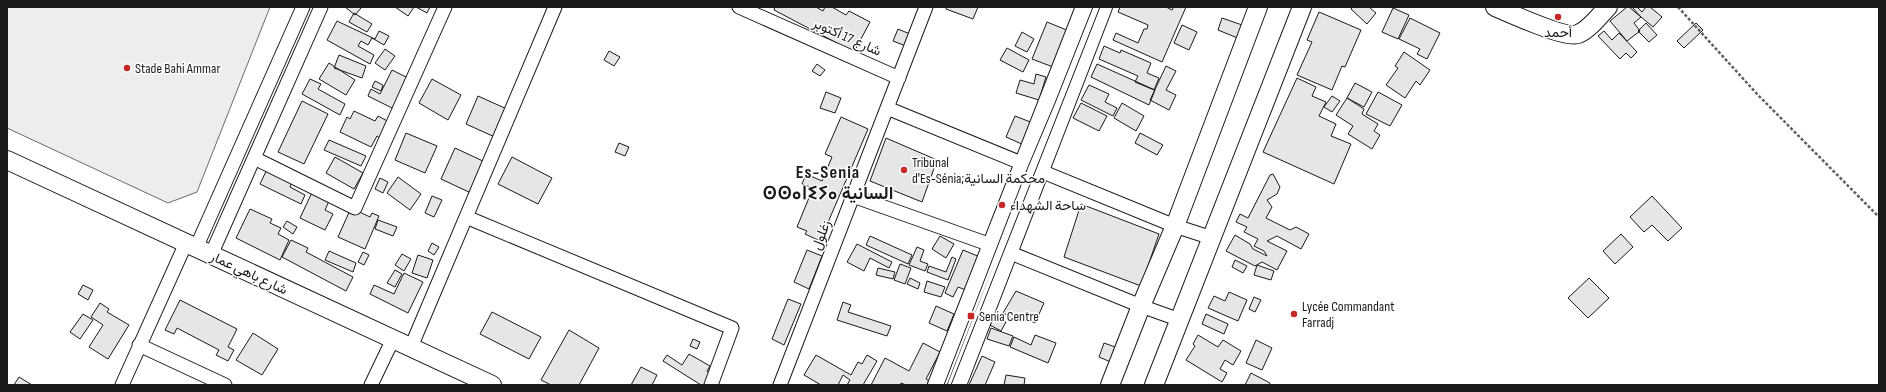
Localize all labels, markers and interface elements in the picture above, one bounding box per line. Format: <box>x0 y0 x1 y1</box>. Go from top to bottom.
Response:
marker: أحمد <box>1553 12 1563 22</box>
street label: شارع 17 أكتوبر <box>808 14 884 62</box>
place label: أحمد <box>1544 24 1572 41</box>
place label: Stade Bahi Ammar <box>135 60 220 77</box>
marker: Stade Bahi Ammar <box>122 63 132 73</box>
place label: Tribunal d'Es-Sénia;محكمة السانية <box>912 154 1045 187</box>
district label: Es-Senia ⵙⵙⴰⵏⵉⵢⴰ السانية <box>763 162 893 204</box>
marker: Tribunal d'Es-Sénia;محكمة السانية <box>899 165 909 175</box>
place label: ساحة الشهداء <box>1010 197 1086 214</box>
marker: ساحة الشهداء <box>997 200 1007 210</box>
street label: زغلول <box>808 217 835 253</box>
street label: شارع باهي عمار <box>206 247 290 301</box>
place label: Lycée Commandant Farradj <box>1302 298 1395 331</box>
place label: Senia Centre <box>979 308 1039 325</box>
marker: Lycée Commandant Farradj <box>1289 309 1299 319</box>
marker: Senia Centre <box>966 311 976 321</box>

